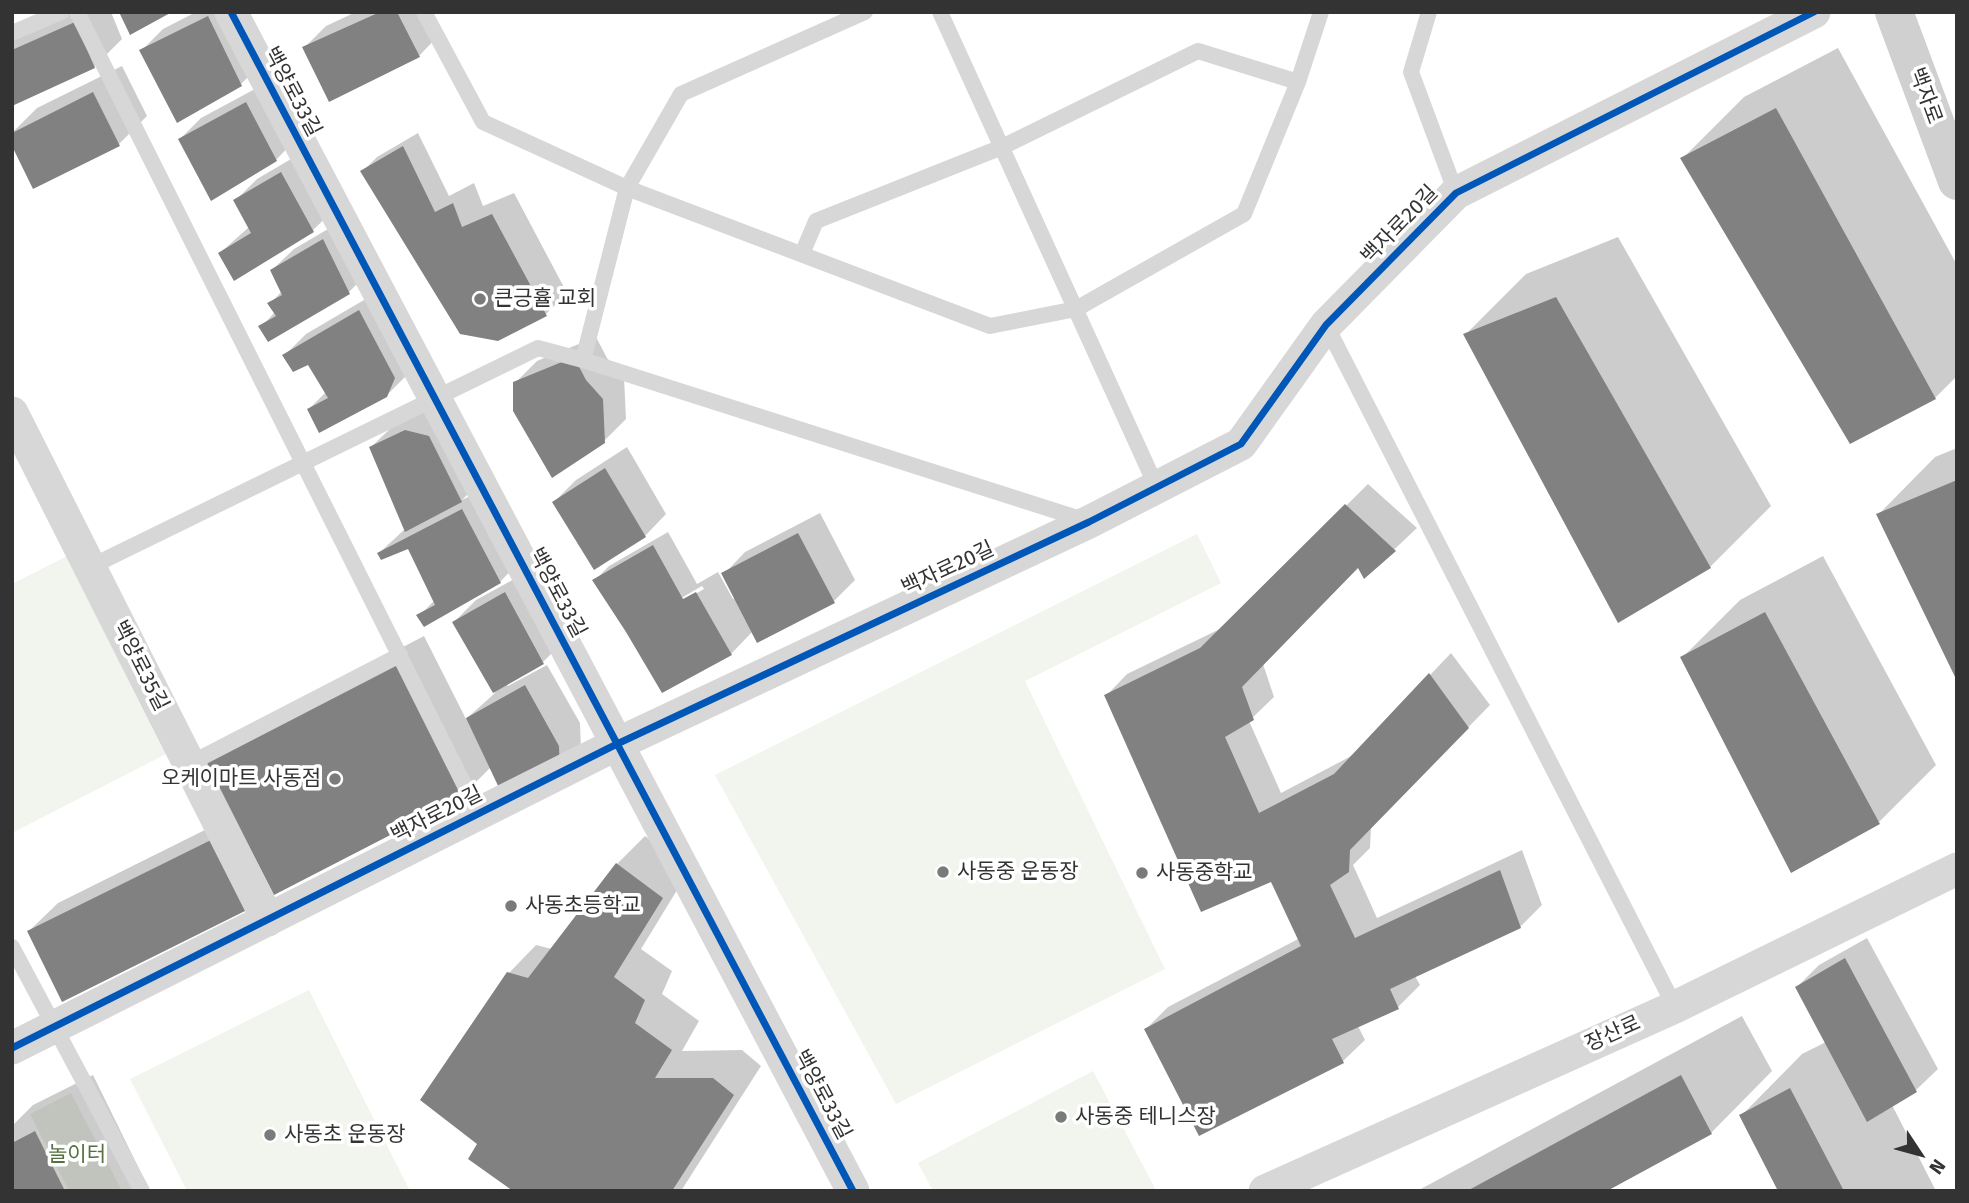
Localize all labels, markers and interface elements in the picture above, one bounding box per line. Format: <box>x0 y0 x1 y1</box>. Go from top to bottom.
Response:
street label: 백양로33길 <box>258 43 326 141</box>
street label: 백자로 <box>1903 64 1947 128</box>
street label: 백자로20길 <box>1356 180 1444 270</box>
place label: 큰긍휼 교회 <box>494 286 596 312</box>
marker: 큰긍휼 교회 <box>472 291 488 307</box>
street label: 백자로20길 <box>898 537 998 601</box>
street label: 백양로33길 <box>523 544 591 642</box>
street label: 백양로35길 <box>106 616 174 716</box>
place label: 오케이마트 사동점 <box>161 766 321 792</box>
marker: 오케이마트 사동점 <box>327 771 343 787</box>
street label: 백자로20길 <box>387 781 487 849</box>
place label: 사동중 운동장 <box>957 859 1078 885</box>
place label: 사동중학교 <box>1156 860 1253 886</box>
marker: 사동중 운동장 <box>935 864 951 880</box>
marker: 사동중학교 <box>1134 865 1150 881</box>
place label: 사동초등학교 <box>525 893 641 919</box>
marker: 사동초등학교 <box>503 898 519 914</box>
street label: 장산로 <box>1581 1011 1645 1057</box>
street label: 백양로33길 <box>788 1046 856 1144</box>
place label: 사동중 테니스장 <box>1075 1104 1216 1130</box>
marker: 사동중 테니스장 <box>1053 1109 1069 1125</box>
north arrow <box>1885 1119 1955 1189</box>
place label: 사동초 운동장 <box>284 1122 405 1148</box>
marker: 사동초 운동장 <box>262 1127 278 1143</box>
park label: 놀이터 <box>48 1142 106 1168</box>
text: N <box>1924 1155 1950 1178</box>

